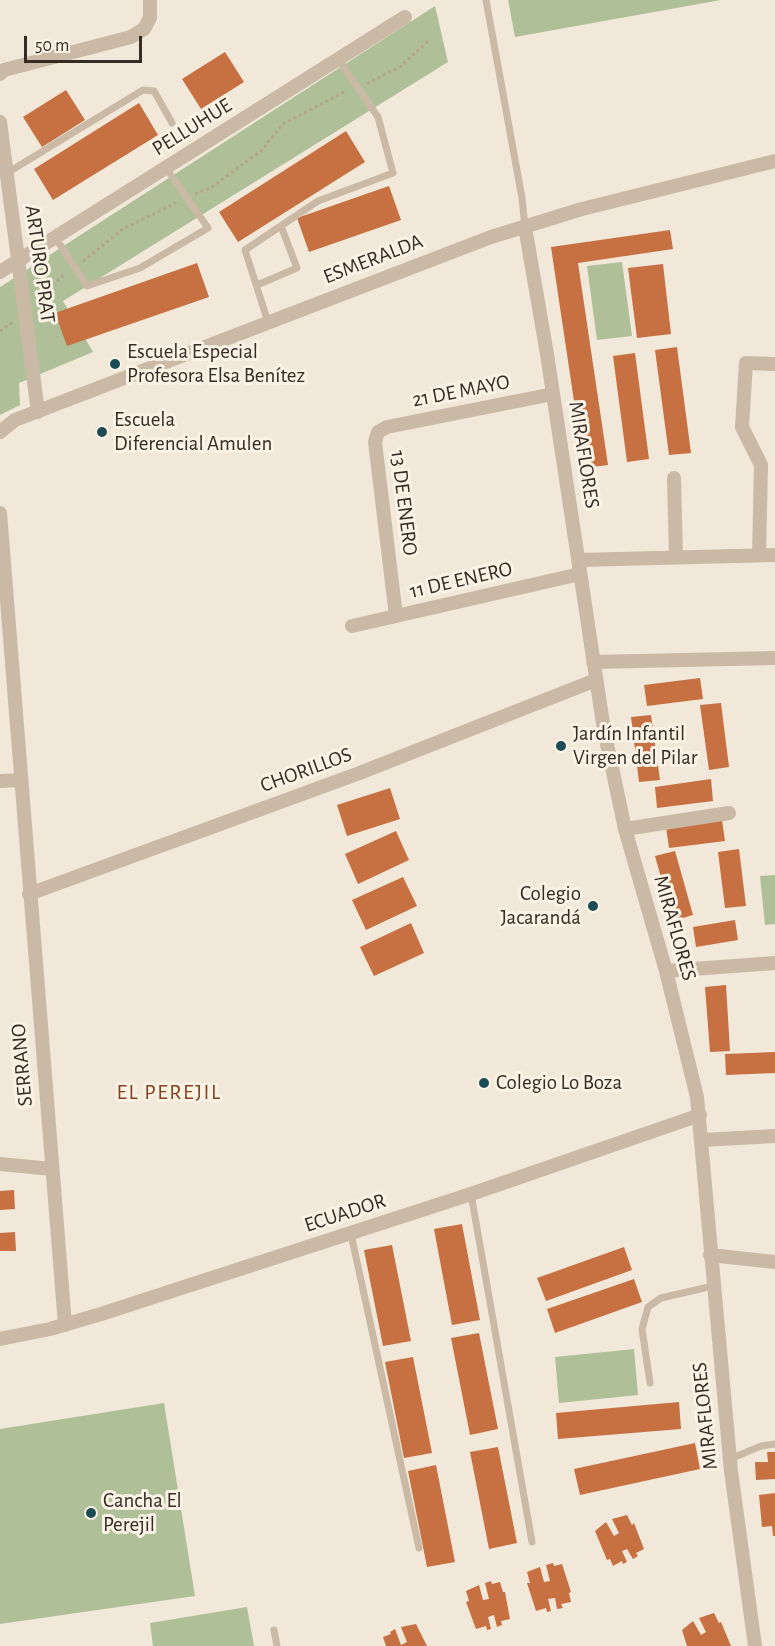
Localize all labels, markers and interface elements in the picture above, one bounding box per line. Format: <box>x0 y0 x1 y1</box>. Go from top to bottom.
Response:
scale bar <box>27 24 146 62</box>
text: 50 m <box>35 37 69 55</box>
street label: PELLUHUE <box>147 93 237 161</box>
street label: ARTURO PRAT <box>19 204 61 324</box>
street label: ESMERALDA <box>320 228 426 290</box>
place label: Escuela Especial Profesora Elsa Benítez <box>127 339 305 389</box>
marker: Escuela Especial Profesora Elsa Benítez <box>108 357 122 371</box>
street label: 21 DE MAYO <box>410 369 512 413</box>
street label: MIRAFLORES <box>563 400 605 510</box>
place label: Escuela Diferencial Amulen <box>114 407 272 457</box>
marker: Escuela Diferencial Amulen <box>95 425 109 439</box>
street label: 13 DE ENERO <box>385 449 423 557</box>
street label: 11 DE ENERO <box>407 556 515 604</box>
place label: Jardín Infantil Virgen del Pilar <box>573 721 698 771</box>
marker: Jardín Infantil Virgen del Pilar <box>554 739 568 753</box>
street label: CHORILLOS <box>257 742 355 798</box>
street label: MIRAFLORES <box>648 873 702 983</box>
place label: Colegio Jacarandá <box>500 881 581 931</box>
marker: Colegio Jacarandá <box>586 899 600 913</box>
street label: SERRANO <box>6 1023 38 1107</box>
place label: Colegio Lo Boza <box>496 1070 622 1096</box>
marker: Colegio Lo Boza <box>477 1076 491 1090</box>
district label: EL PEREJIL <box>116 1079 222 1105</box>
street label: ECUADOR <box>301 1188 389 1238</box>
street label: MIRAFLORES <box>687 1361 723 1471</box>
place label: Cancha El Perejil <box>103 1488 182 1538</box>
marker: Cancha El Perejil <box>84 1506 98 1520</box>

